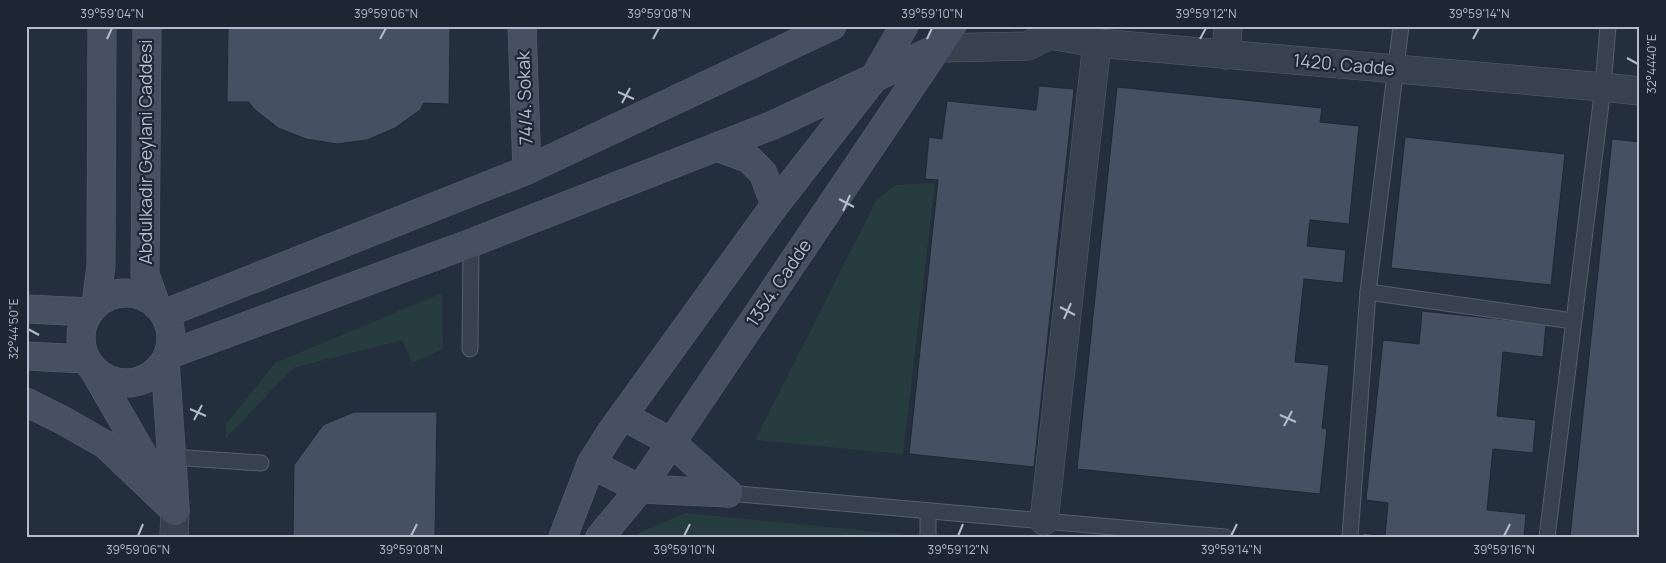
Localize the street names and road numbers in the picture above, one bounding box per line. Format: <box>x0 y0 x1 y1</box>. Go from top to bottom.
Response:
street label: Abdulkadir Geylani Caddesi <box>133 39 157 265</box>
street label: 1420. Cadde <box>1292 48 1396 80</box>
street label: 74/4. Sokak <box>510 50 538 145</box>
street label: 1354. Cadde <box>740 234 816 331</box>

